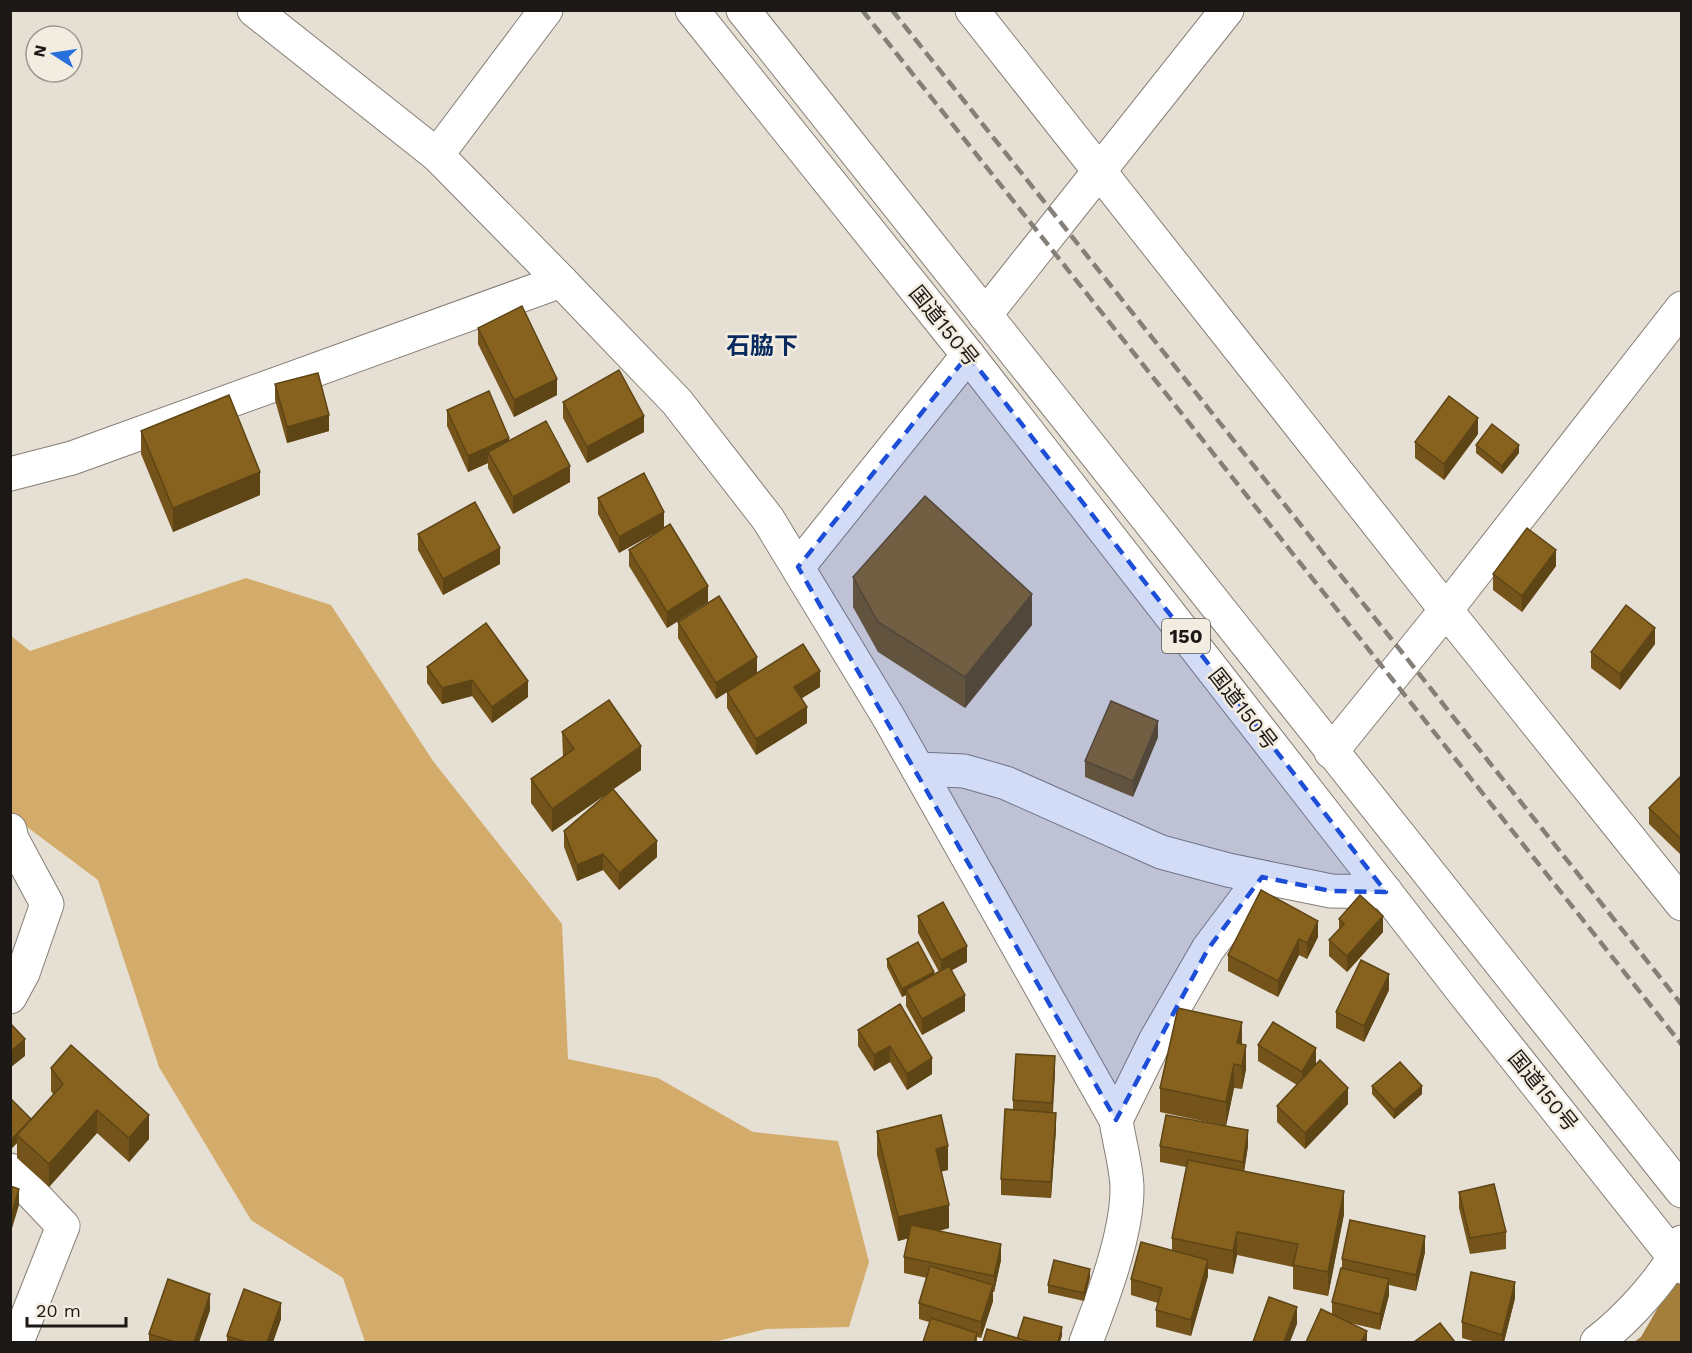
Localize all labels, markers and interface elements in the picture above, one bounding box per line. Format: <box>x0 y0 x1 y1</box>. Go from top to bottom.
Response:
north arrow <box>24 24 84 84</box>
text: N <box>29 43 50 59</box>
street label: 国道150号 <box>904 280 984 371</box>
district label: 石脇下 <box>726 332 798 360</box>
road number: 150 <box>1162 619 1210 653</box>
street label: 国道150号 <box>1204 663 1283 754</box>
street label: 国道150号 <box>1503 1045 1583 1136</box>
scale bar <box>27 1290 126 1328</box>
text: 20 m <box>36 1300 81 1321</box>

